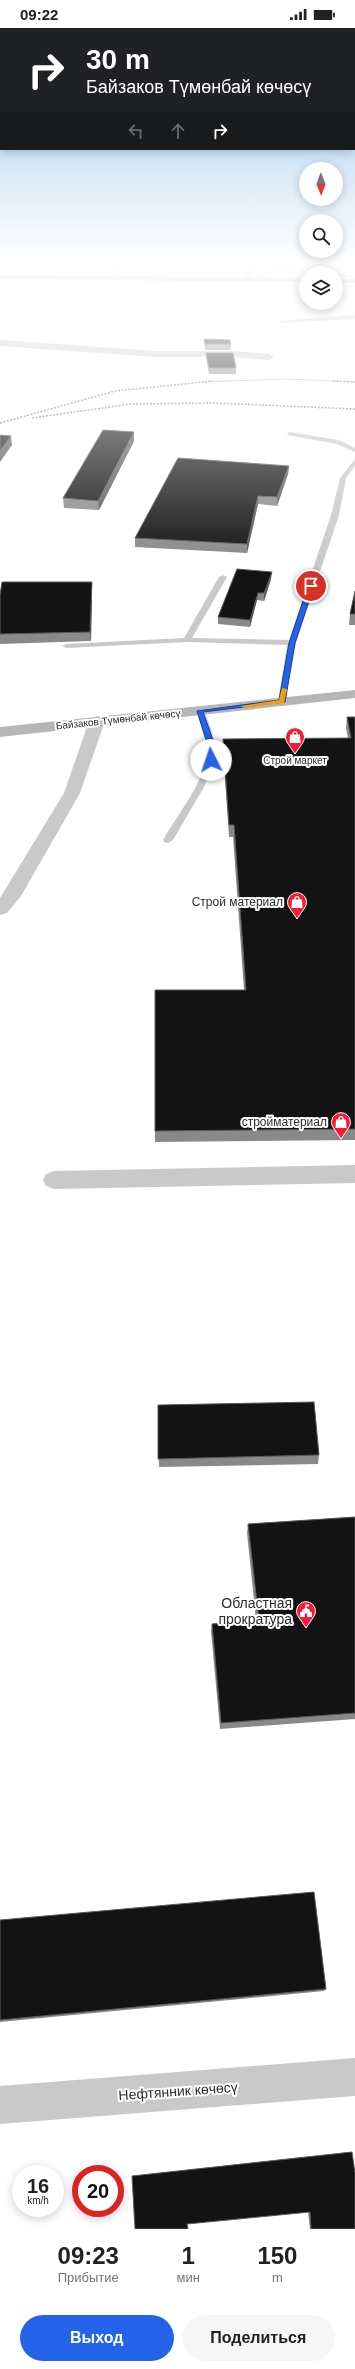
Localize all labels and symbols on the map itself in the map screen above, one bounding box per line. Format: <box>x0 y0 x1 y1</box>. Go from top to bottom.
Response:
north arrow <box>299 162 343 206</box>
pin <box>294 569 328 603</box>
street label: Байзаков Түмөнбай көчөсү <box>55 707 181 732</box>
shop icon: Строй маркет <box>284 726 306 754</box>
position arrow <box>190 739 232 781</box>
place label: Строй маркет <box>263 755 327 766</box>
shop icon: Строй материал <box>286 891 308 919</box>
place label: Строй материал <box>192 895 283 909</box>
shop icon: стройматериал <box>330 1111 352 1139</box>
place label: стройматериал <box>242 1115 327 1129</box>
place label: Областная прократура <box>218 1595 292 1627</box>
public building icon: Областная прократура <box>295 1600 317 1628</box>
street label: Нефтянник көчөсү <box>118 2079 238 2103</box>
speed limit sign: 20 <box>72 2165 124 2217</box>

